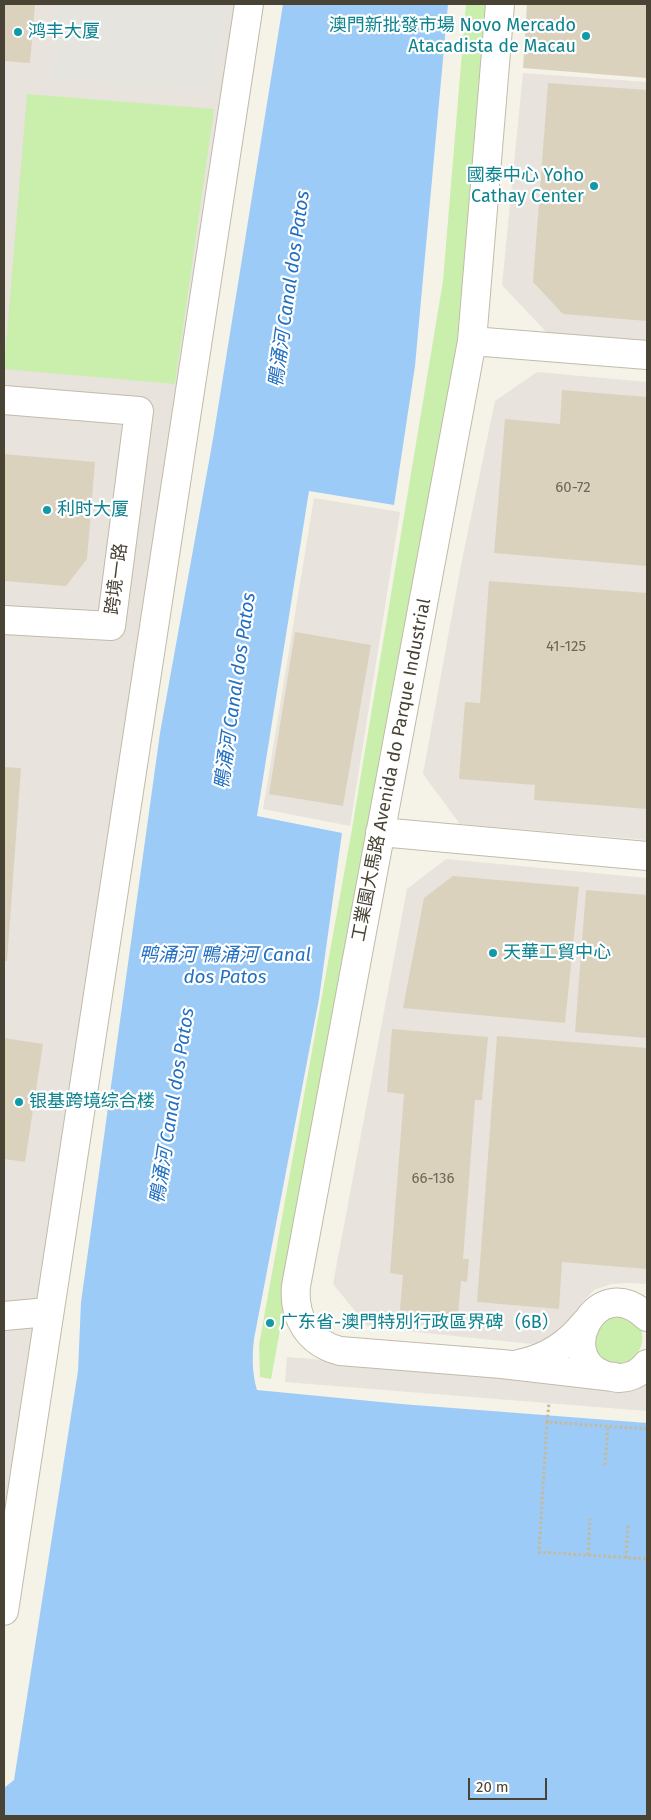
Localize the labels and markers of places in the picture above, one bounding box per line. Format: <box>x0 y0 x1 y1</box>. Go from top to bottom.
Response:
place label: 澳門新批發市場 Novo Mercado Atacadista de Macau <box>329 15 576 58</box>
place label: 鸿丰大厦 <box>28 21 100 43</box>
marker: 鸿丰大厦 <box>12 26 24 38</box>
marker: 澳門新批發市場 Novo Mercado Atacadista de Macau <box>580 30 592 42</box>
place label: 國泰中心 Yoho Cathay Center <box>467 165 584 208</box>
marker: 國泰中心 Yoho Cathay Center <box>588 180 600 192</box>
place label: 利时大厦 <box>57 499 129 521</box>
marker: 利时大厦 <box>41 504 53 516</box>
place label: 天華工貿中心 <box>503 942 611 964</box>
marker: 天華工貿中心 <box>487 947 499 959</box>
place label: 银基跨境综合楼 <box>29 1091 155 1113</box>
marker: 银基跨境综合楼 <box>13 1096 25 1108</box>
place label: 广东省-澳門特別行政區界碑（6B） <box>280 1312 560 1334</box>
marker: 广东省-澳門特別行政區界碑（6B） <box>264 1317 276 1329</box>

